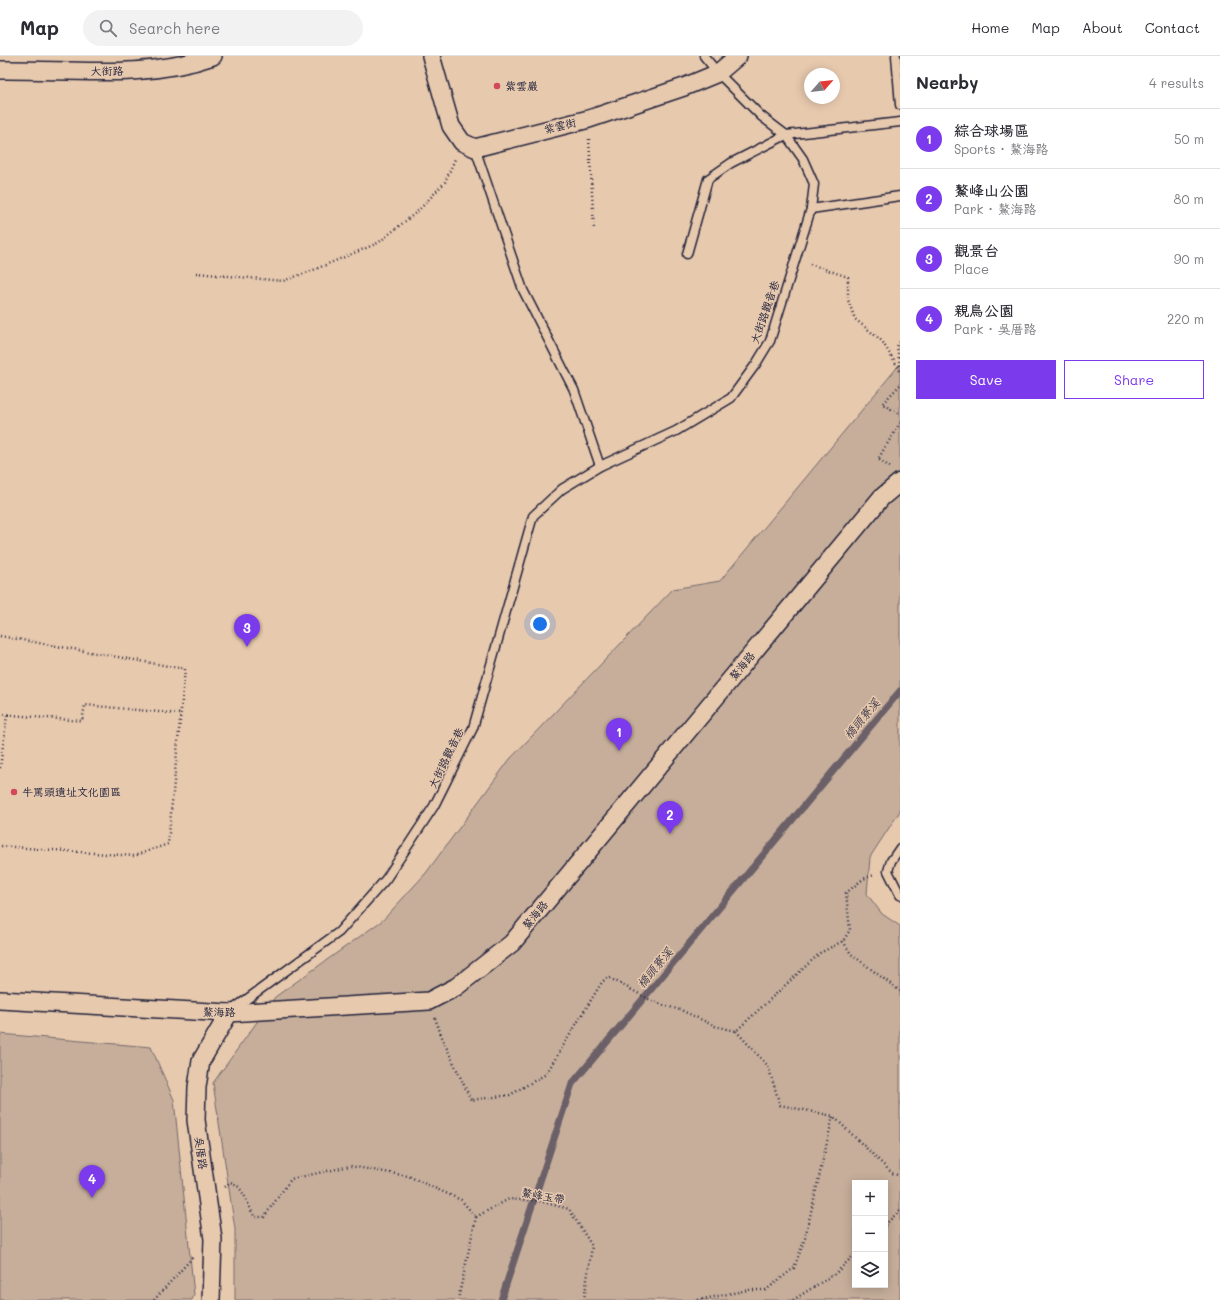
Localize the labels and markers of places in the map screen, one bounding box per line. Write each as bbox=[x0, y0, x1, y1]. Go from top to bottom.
place label: 紫雲巖 bbox=[505, 78, 538, 93]
marker: 紫雲巖 bbox=[492, 81, 502, 91]
pin: 3 bbox=[234, 614, 260, 647]
pin: 1 bbox=[606, 718, 632, 751]
place label: 牛罵頭遺址文化園區 bbox=[22, 784, 121, 799]
marker: 牛罵頭遺址文化園區 bbox=[9, 787, 19, 797]
pin: 2 bbox=[657, 801, 683, 834]
pin: 4 bbox=[79, 1165, 105, 1198]

